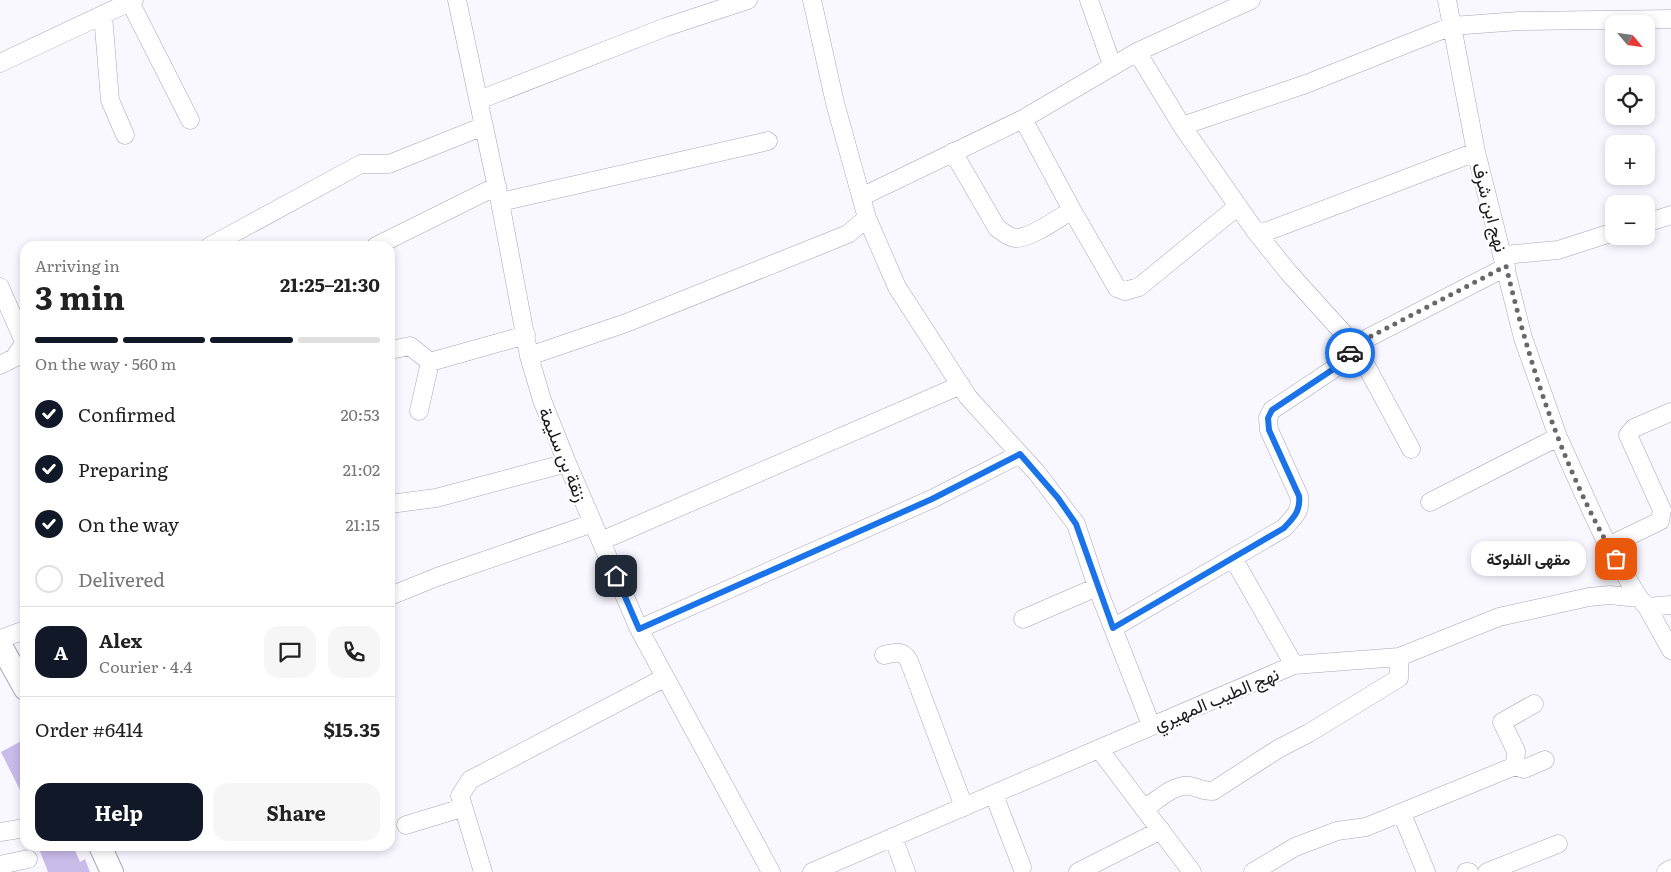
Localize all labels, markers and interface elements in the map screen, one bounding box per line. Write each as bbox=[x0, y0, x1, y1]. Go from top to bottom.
north arrow bbox=[1605, 15, 1655, 65]
map controls bbox=[1605, 15, 1655, 245]
button: locate bbox=[1605, 75, 1655, 125]
button: + bbox=[1605, 135, 1655, 185]
street label: نهج ابن شرف bbox=[1466, 159, 1516, 255]
button: − bbox=[1605, 195, 1655, 245]
text: Arriving in bbox=[35, 253, 120, 277]
text: 21:25–21:30 bbox=[280, 270, 380, 298]
text: 3 min bbox=[35, 272, 125, 320]
courier bbox=[1325, 328, 1375, 378]
icon: car bbox=[1336, 339, 1364, 367]
text: On the way · 560 m bbox=[35, 351, 176, 375]
icon: check bbox=[35, 400, 63, 428]
text: Confirmed bbox=[78, 400, 176, 428]
text: 20:53 bbox=[341, 402, 380, 426]
street label: زنقة بن سليمة bbox=[533, 403, 595, 505]
icon: check bbox=[35, 455, 63, 483]
text: Preparing bbox=[78, 455, 168, 483]
text: 21:02 bbox=[343, 457, 380, 481]
icon: check bbox=[35, 510, 63, 538]
text: On the way bbox=[78, 510, 179, 538]
text: 21:15 bbox=[345, 512, 380, 536]
pin bbox=[1595, 538, 1637, 580]
callout: مقهى الفلوكة bbox=[1471, 542, 1586, 576]
icon: bag bbox=[1602, 545, 1630, 573]
text: مقهى الفلوكة bbox=[1487, 546, 1570, 570]
pin bbox=[595, 555, 637, 597]
icon: home bbox=[602, 562, 630, 590]
text: Delivered bbox=[78, 565, 165, 593]
text: Alex bbox=[99, 626, 142, 654]
button: chat bbox=[264, 626, 316, 678]
button: phone bbox=[328, 626, 380, 678]
text: A bbox=[54, 638, 68, 666]
text: Courier · 4.4 bbox=[99, 654, 192, 678]
street label: نهج الطيب المهيري bbox=[1149, 659, 1284, 739]
text: Order #6414 bbox=[35, 715, 143, 743]
text: $15.35 bbox=[323, 715, 380, 743]
button: Help bbox=[35, 783, 203, 841]
button: Share bbox=[213, 783, 380, 841]

